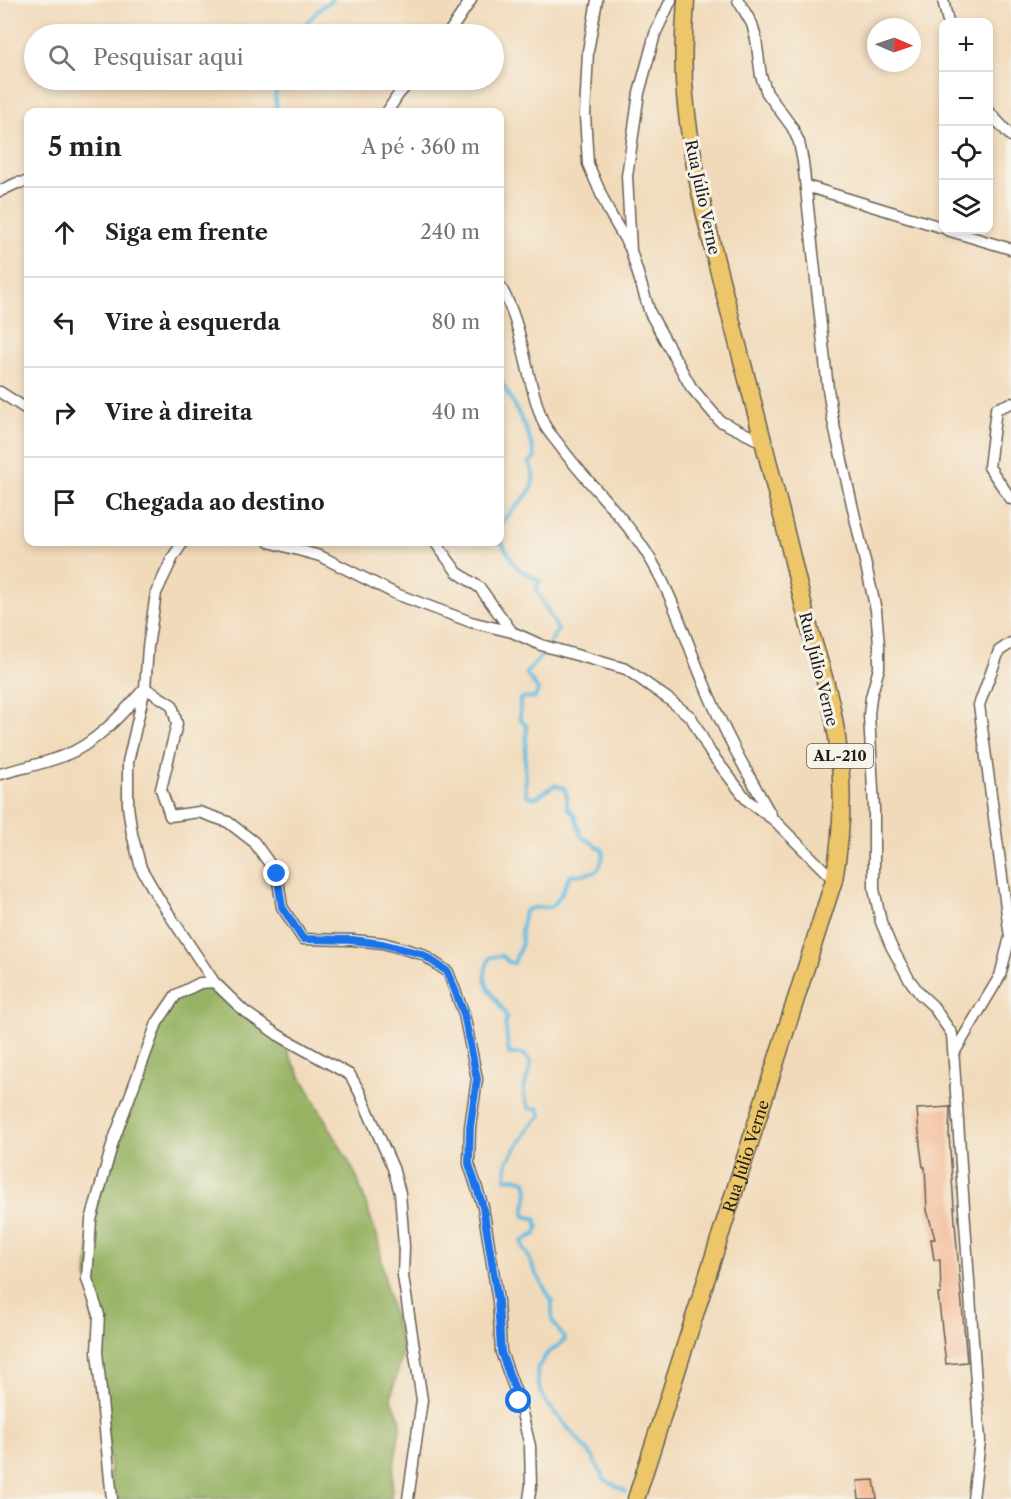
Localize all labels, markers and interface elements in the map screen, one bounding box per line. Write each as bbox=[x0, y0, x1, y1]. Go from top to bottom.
north arrow bbox=[867, 18, 921, 72]
map controls bbox=[939, 18, 993, 234]
button: + bbox=[939, 18, 993, 72]
search box bbox=[24, 24, 504, 90]
icon: search bbox=[45, 41, 78, 74]
text: Pesquisar aqui bbox=[93, 44, 243, 71]
button: − bbox=[939, 72, 993, 126]
button: locate bbox=[939, 126, 993, 180]
text: 5 min bbox=[48, 131, 122, 163]
text: A pé · 360 m bbox=[361, 135, 480, 159]
street label: Rua Júlio Verne bbox=[681, 138, 725, 256]
button: layers bbox=[939, 180, 993, 234]
icon: ahead bbox=[48, 216, 81, 249]
text: Siga em frente bbox=[105, 219, 268, 246]
text: 240 m bbox=[420, 220, 480, 244]
icon: left bbox=[48, 306, 81, 339]
text: Vire à esquerda bbox=[105, 309, 280, 336]
text: 80 m bbox=[432, 310, 480, 334]
icon: right bbox=[48, 396, 81, 429]
text: Vire à direita bbox=[105, 399, 252, 426]
text: 40 m bbox=[432, 400, 480, 424]
icon: arrive bbox=[48, 486, 81, 519]
text: Chegada ao destino bbox=[105, 489, 325, 516]
street label: Rua Júlio Verne bbox=[795, 610, 843, 728]
road number: AL-210 bbox=[807, 744, 873, 768]
route end bbox=[263, 860, 289, 886]
street label: Rua Júlio Verne bbox=[718, 1097, 773, 1215]
route start bbox=[505, 1387, 531, 1413]

